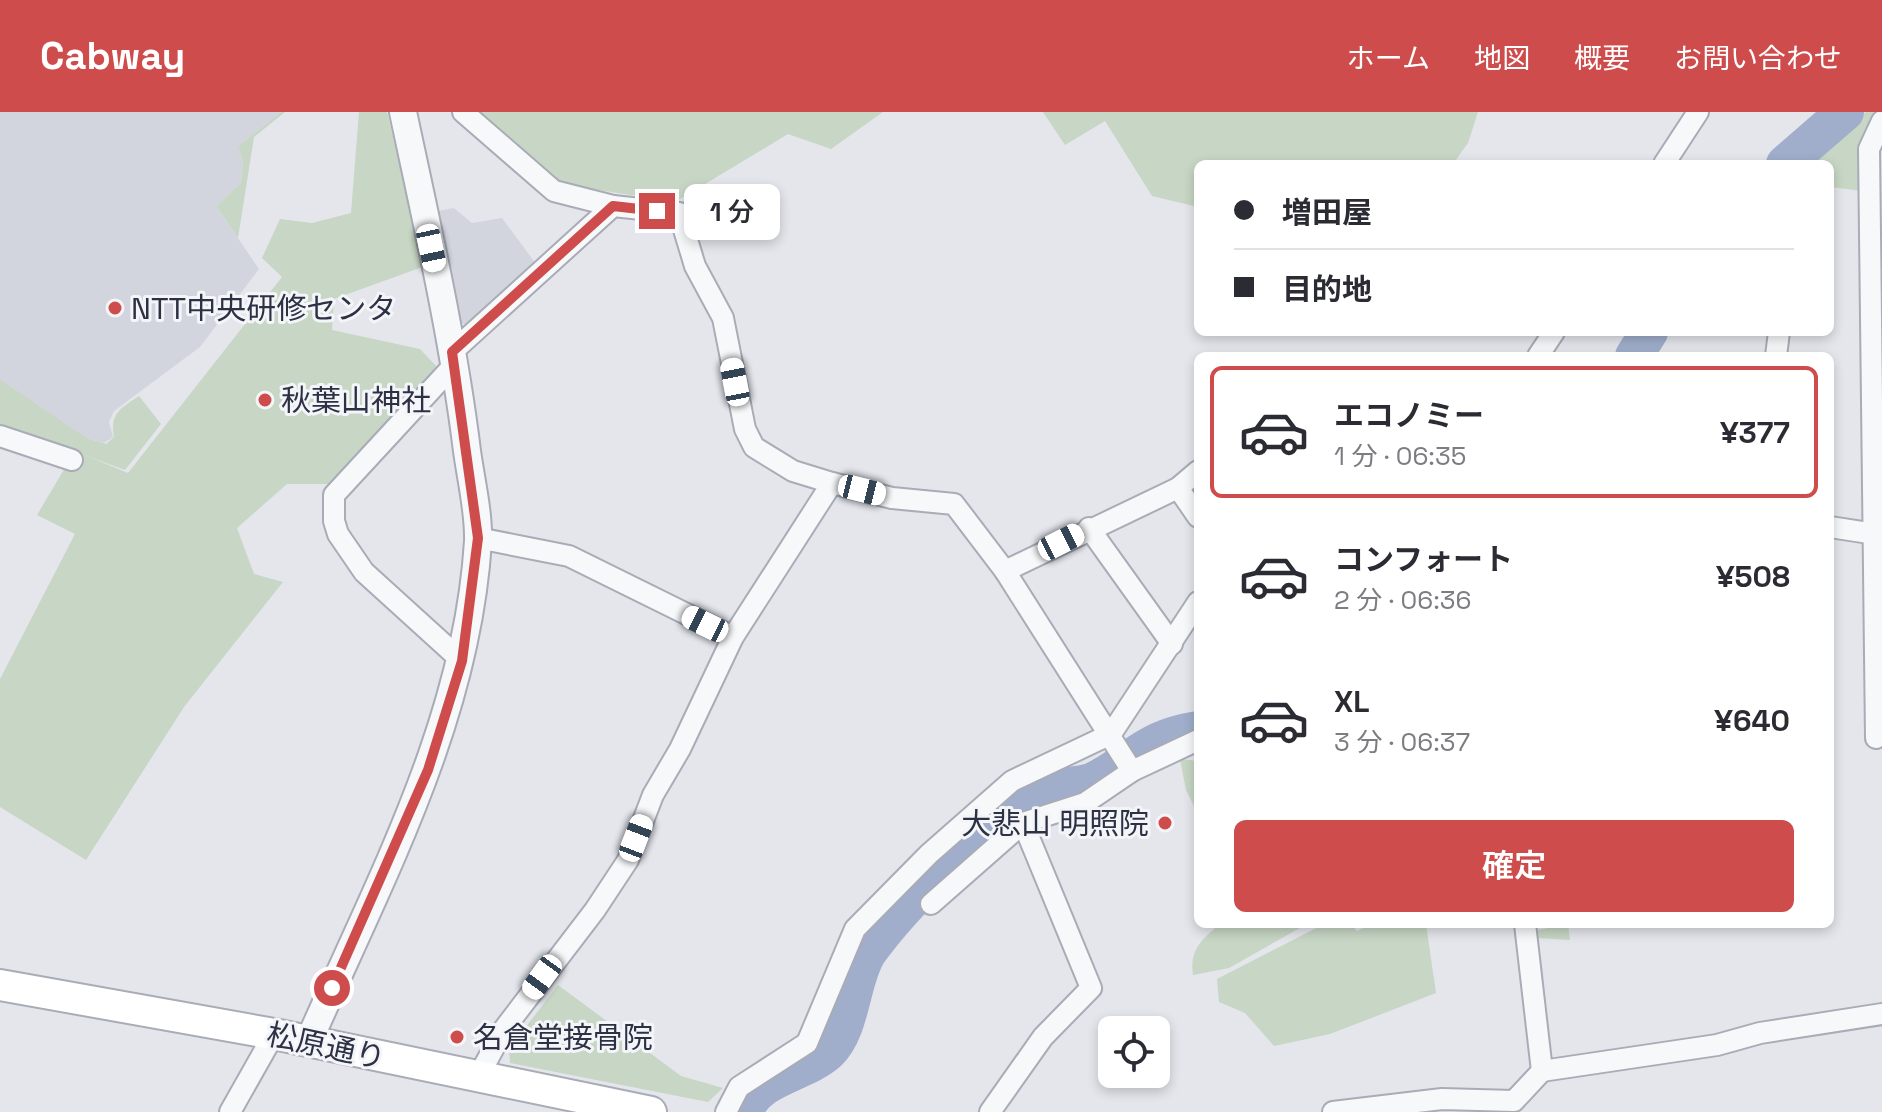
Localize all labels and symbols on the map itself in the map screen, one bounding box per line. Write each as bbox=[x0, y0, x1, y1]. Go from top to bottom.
callout: 1 分 bbox=[685, 183, 781, 239]
route end bbox=[639, 193, 675, 229]
car bbox=[414, 222, 448, 274]
place label: NTT中央研修センタ bbox=[131, 289, 396, 328]
marker: NTT中央研修センタ bbox=[106, 299, 124, 317]
car bbox=[719, 356, 751, 408]
place label: 秋葉山神社 bbox=[281, 381, 431, 420]
marker: 秋葉山神社 bbox=[256, 391, 274, 409]
car bbox=[836, 473, 888, 507]
car bbox=[1034, 520, 1088, 564]
car bbox=[678, 603, 732, 645]
place label: 大悲山 明照院 bbox=[961, 804, 1149, 843]
car bbox=[616, 811, 656, 865]
marker: 大悲山 明照院 bbox=[1156, 814, 1174, 832]
car bbox=[518, 951, 566, 1003]
route start bbox=[314, 970, 350, 1006]
street label: 松原通り bbox=[263, 1014, 389, 1078]
place label: 名倉堂接骨院 bbox=[473, 1018, 653, 1057]
marker: 名倉堂接骨院 bbox=[448, 1028, 466, 1046]

